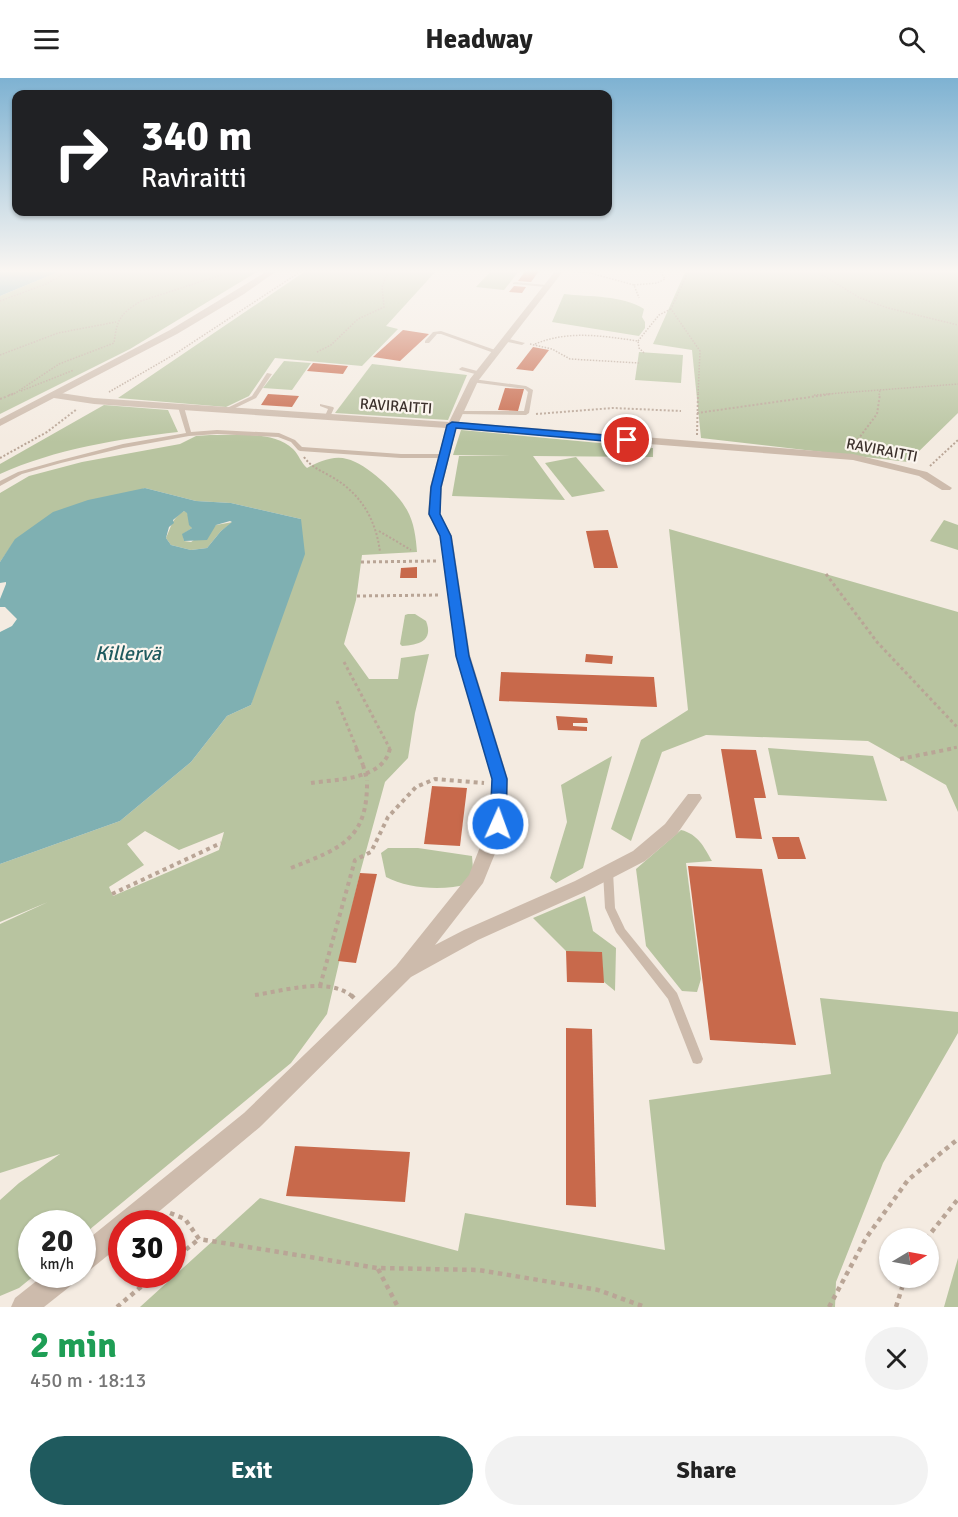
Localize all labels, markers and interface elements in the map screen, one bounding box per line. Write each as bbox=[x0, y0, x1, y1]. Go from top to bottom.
icon: menu bbox=[30, 23, 63, 56]
text: Headway bbox=[425, 23, 533, 56]
icon: search bbox=[895, 23, 928, 56]
text: 340 m bbox=[141, 111, 252, 162]
icon: right bbox=[42, 114, 120, 192]
text: Raviraitti bbox=[141, 162, 247, 195]
street label: RAVIRAITTI bbox=[359, 394, 433, 418]
pin bbox=[601, 414, 652, 465]
icon: arrive bbox=[610, 423, 643, 456]
street label: RAVIRAITTI bbox=[845, 434, 919, 466]
water label: Killervä bbox=[95, 641, 163, 666]
position arrow bbox=[466, 792, 530, 856]
speed limit sign: 30 bbox=[108, 1210, 186, 1288]
text: 20 bbox=[41, 1223, 73, 1260]
north arrow bbox=[879, 1228, 939, 1288]
map controls bbox=[879, 1228, 939, 1288]
text: km/h bbox=[40, 1255, 74, 1273]
text: 2 min bbox=[30, 1323, 117, 1368]
button: close bbox=[865, 1327, 928, 1390]
text: 450 m · 18:13 bbox=[30, 1368, 146, 1393]
button: Exit bbox=[30, 1436, 473, 1505]
button: Share bbox=[485, 1436, 928, 1505]

